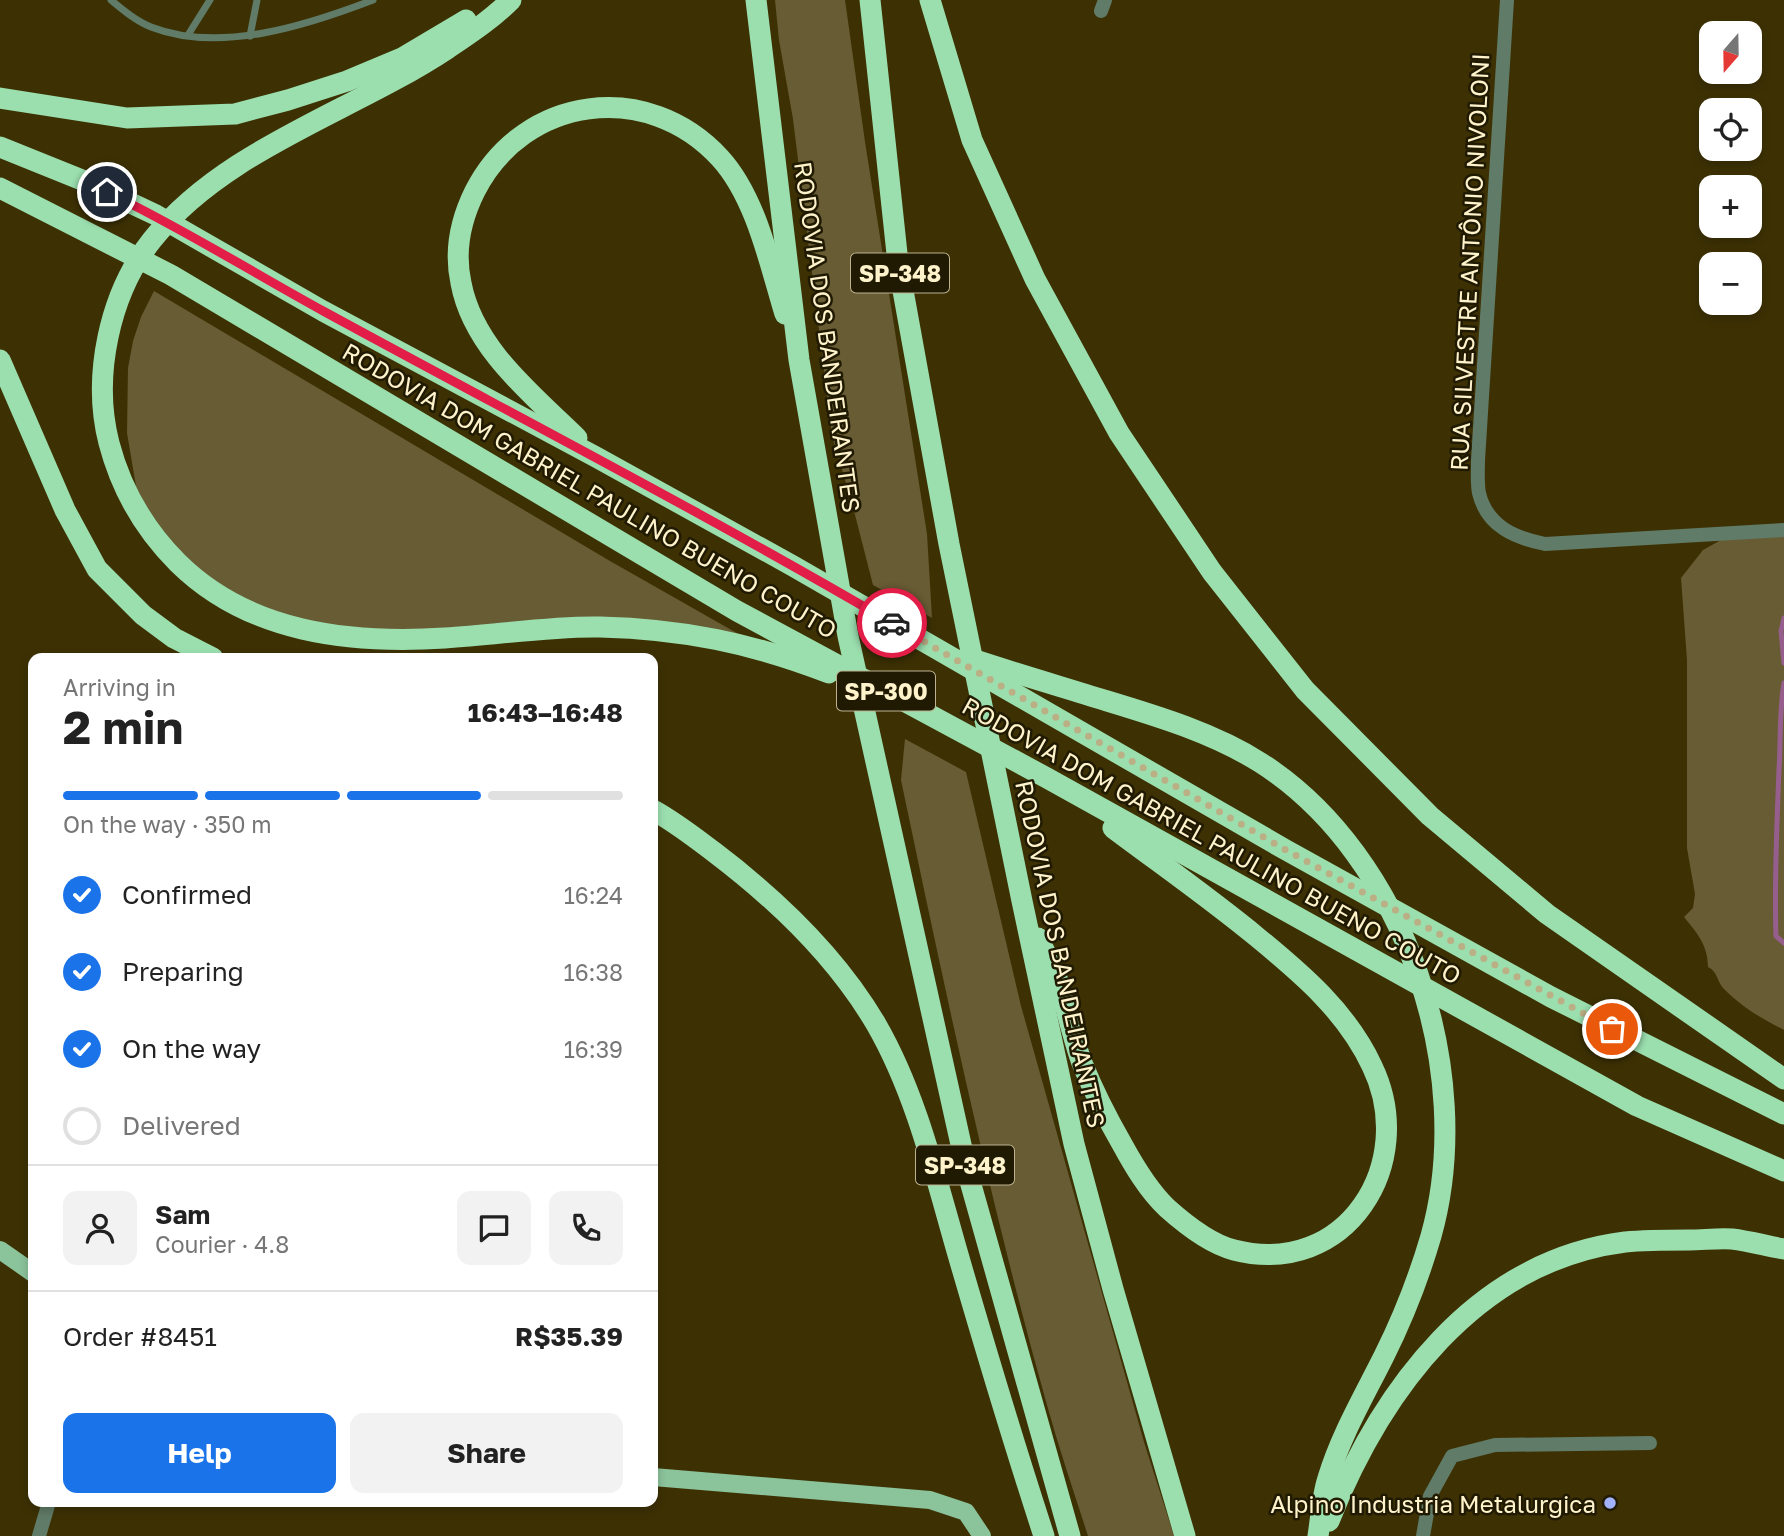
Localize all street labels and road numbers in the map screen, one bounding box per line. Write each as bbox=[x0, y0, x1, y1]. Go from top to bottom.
street label: RUA SILVESTRE ANTÔNIO NIVOLONI bbox=[1444, 52, 1494, 472]
street label: RODOVIA DOS BANDEIRANTES bbox=[789, 160, 867, 514]
road number: SP-348 bbox=[851, 254, 949, 292]
street label: RODOVIA DOM GABRIEL PAULINO BUENO COUTO bbox=[338, 336, 842, 644]
road number: SP-300 bbox=[837, 671, 935, 710]
street label: RODOVIA DOM GABRIEL PAULINO BUENO COUTO bbox=[958, 690, 1466, 990]
street label: RODOVIA DOS BANDEIRANTES bbox=[1010, 778, 1112, 1130]
road number: SP-348 bbox=[916, 1146, 1014, 1184]

